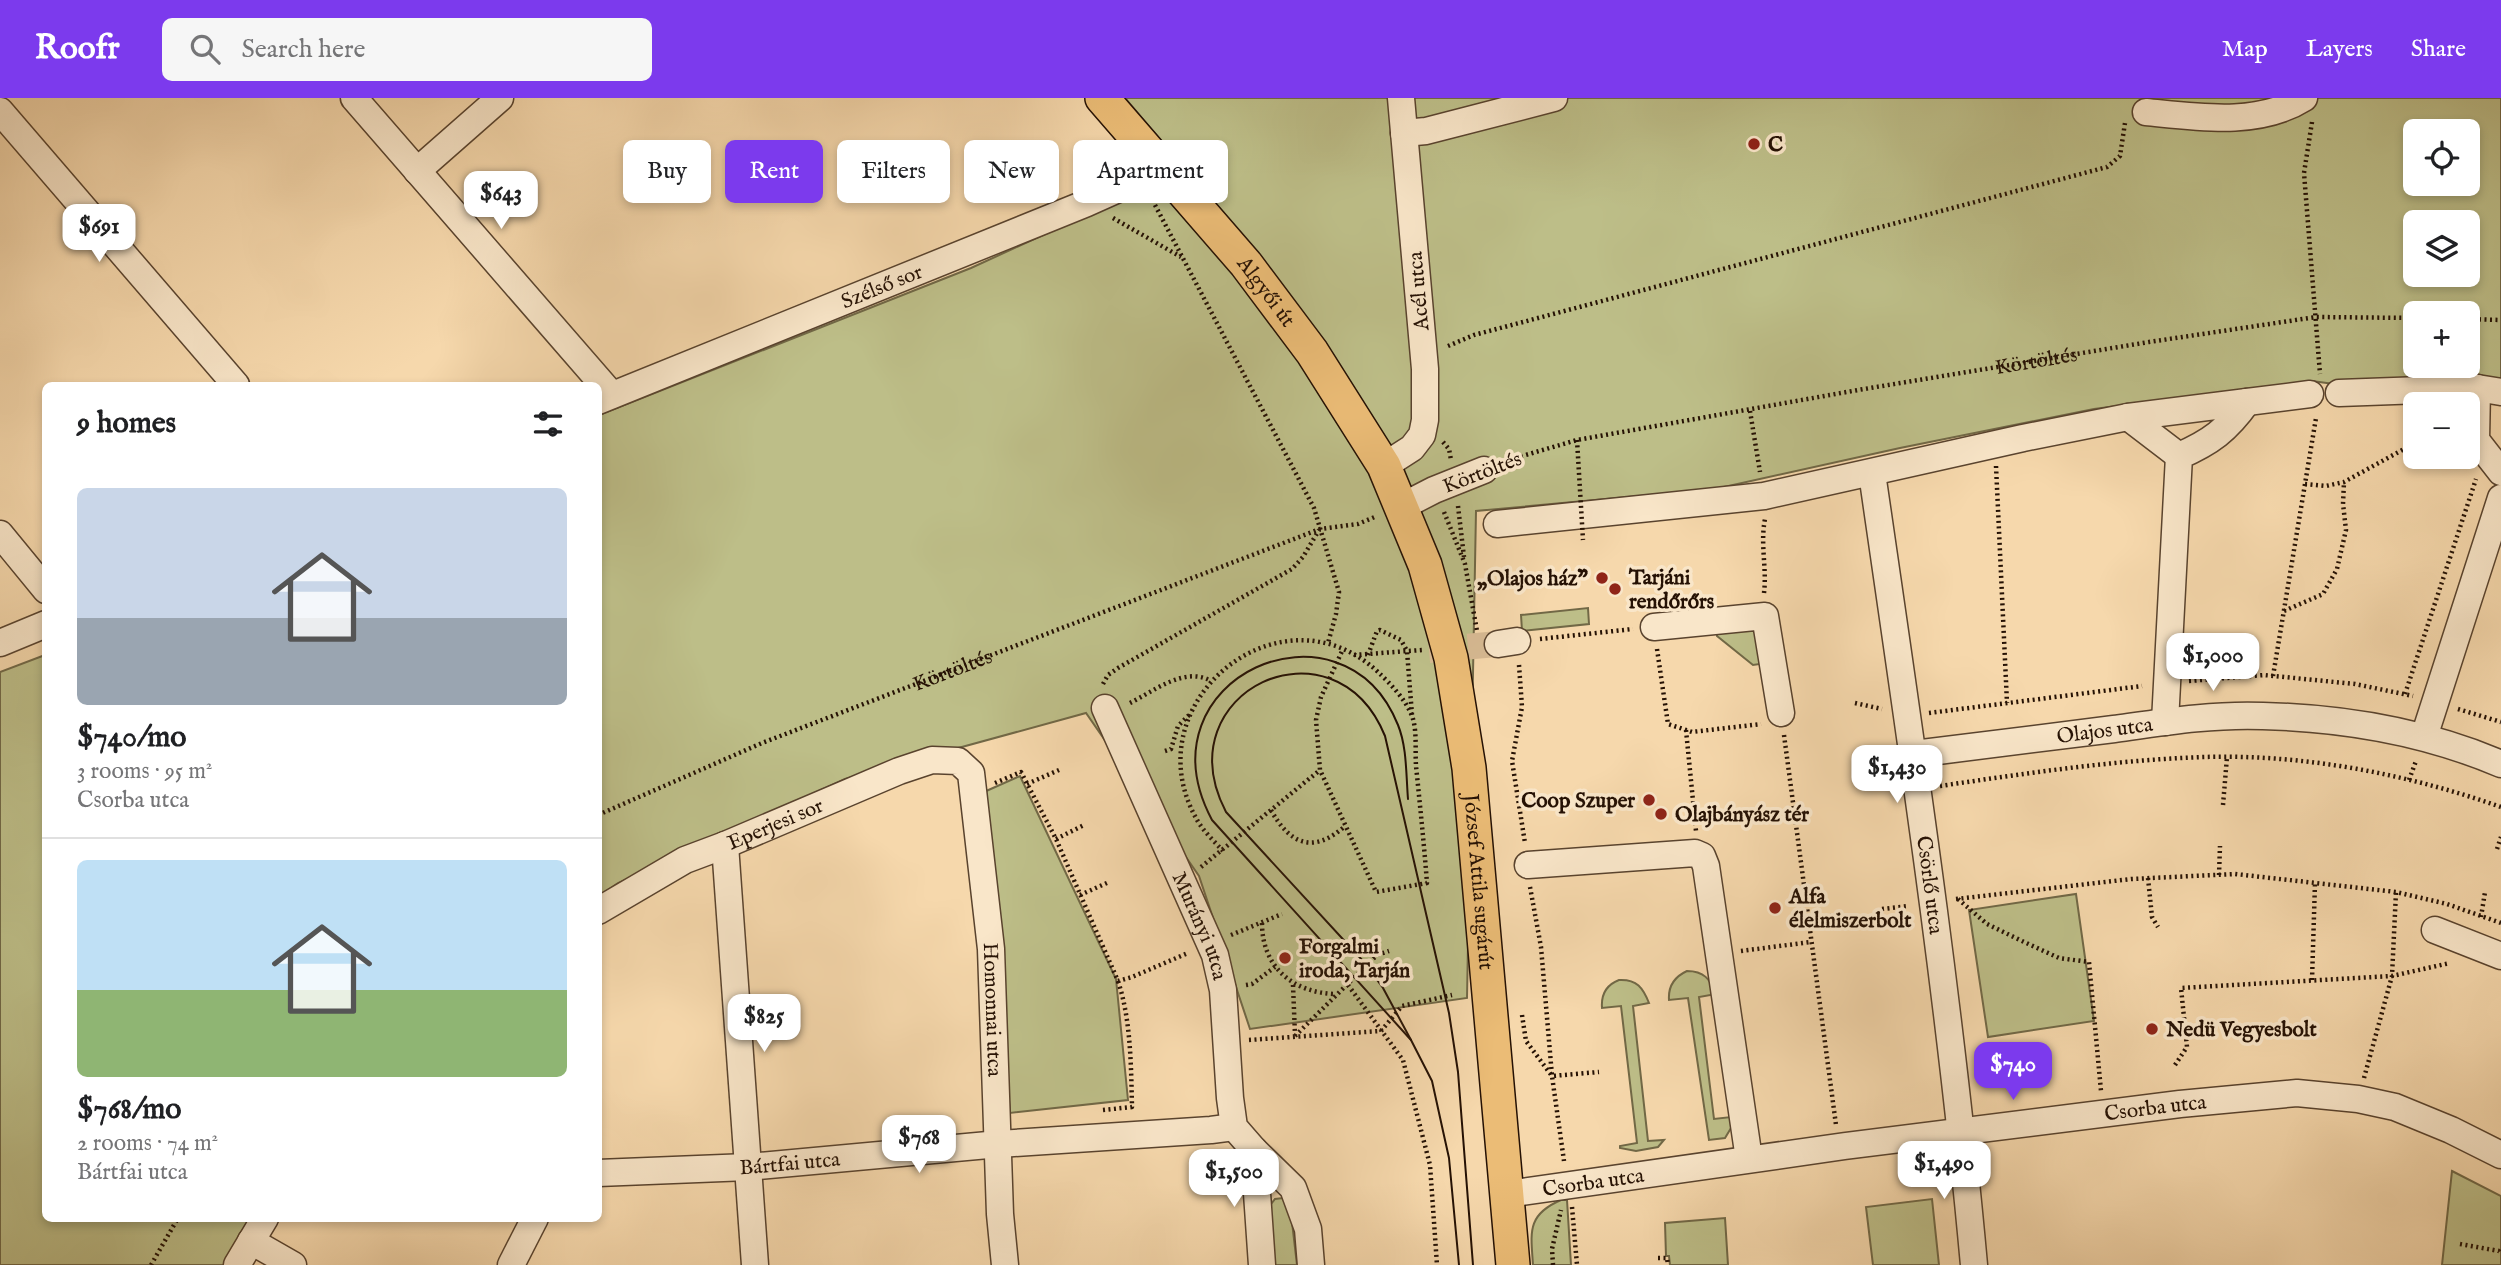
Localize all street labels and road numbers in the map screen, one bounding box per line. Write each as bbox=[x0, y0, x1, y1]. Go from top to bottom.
street label: Acél utca bbox=[1403, 249, 1436, 333]
street label: Algyői út bbox=[1229, 251, 1301, 333]
street label: Szélső sor bbox=[837, 259, 927, 316]
street label: Körtöltés bbox=[1994, 342, 2079, 382]
street label: Körtöltés bbox=[1439, 446, 1526, 501]
street label: Körtöltés bbox=[910, 644, 996, 699]
street label: Olajos utca bbox=[2055, 712, 2155, 751]
street label: József Attila sugárút bbox=[1456, 791, 1499, 971]
street label: Eperjesi sor bbox=[723, 793, 828, 857]
street label: Csörlő utca bbox=[1909, 834, 1949, 937]
street label: Murányi utca bbox=[1165, 868, 1233, 984]
street label: Homonnai utca bbox=[976, 942, 1007, 1078]
street label: Csorba utca bbox=[2103, 1090, 2208, 1128]
street label: Bártfai utca bbox=[739, 1147, 842, 1182]
street label: Csorba utca bbox=[1541, 1163, 1647, 1204]

